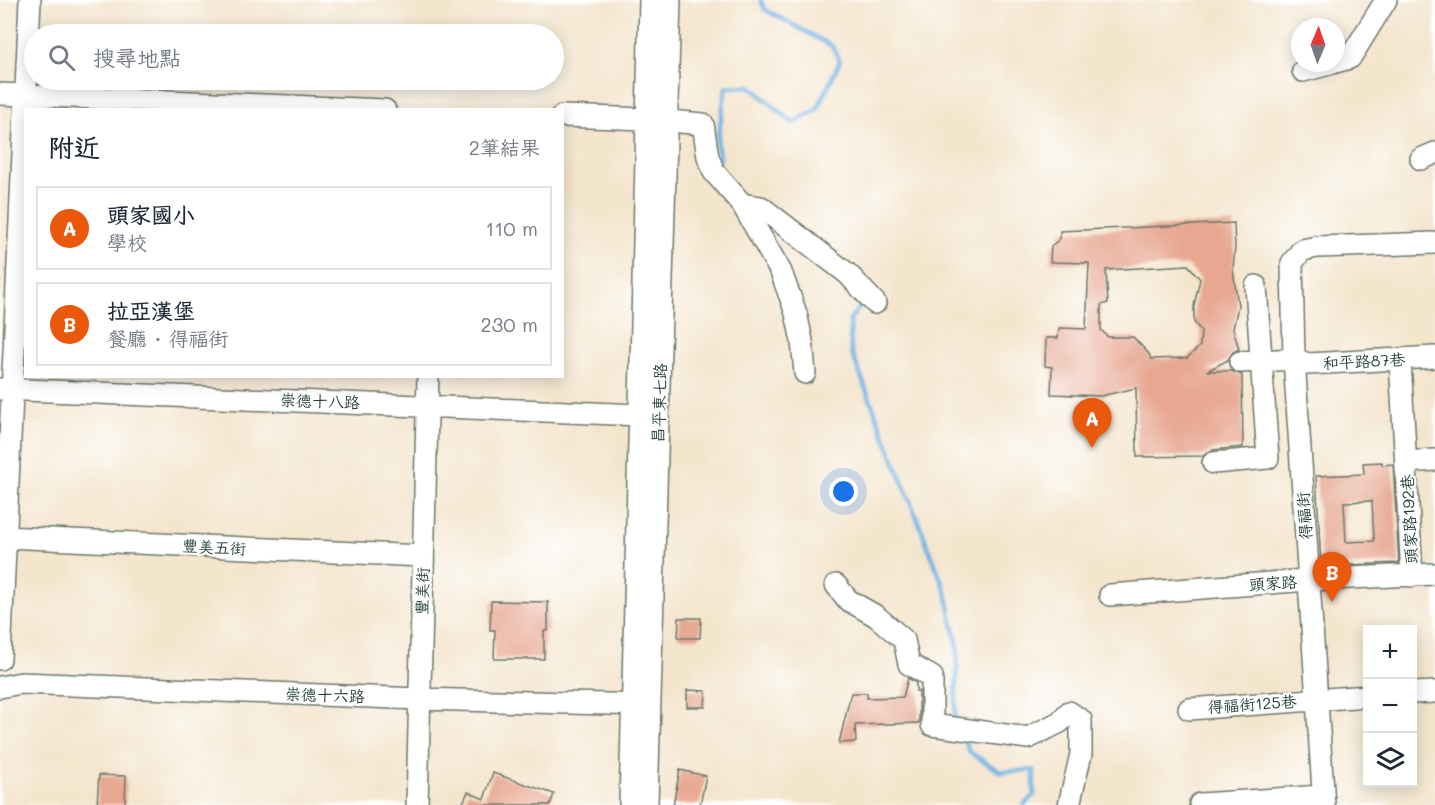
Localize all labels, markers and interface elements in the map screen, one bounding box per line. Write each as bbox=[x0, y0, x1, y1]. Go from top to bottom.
north arrow bbox=[1291, 18, 1345, 72]
search box bbox=[24, 24, 564, 90]
icon: search bbox=[45, 41, 78, 74]
text: 搜尋地點 bbox=[93, 43, 181, 72]
text: 附近 bbox=[48, 130, 100, 164]
text: 2筆結果 bbox=[469, 134, 540, 160]
text: 頭家國小 bbox=[107, 200, 195, 229]
text: A bbox=[63, 215, 76, 241]
text: 110 m bbox=[485, 215, 538, 241]
text: 學校 bbox=[107, 229, 147, 255]
text: 拉亞漢堡 bbox=[107, 296, 195, 325]
text: B bbox=[63, 311, 76, 337]
text: 230 m bbox=[480, 311, 538, 337]
text: 餐廳 · 得福街 bbox=[107, 325, 229, 351]
street label: 和平路87巷 bbox=[1322, 348, 1406, 373]
street label: 昌平東七路 bbox=[647, 363, 670, 443]
street label: 崇德十八路 bbox=[280, 389, 360, 412]
pin: A bbox=[1072, 398, 1112, 448]
street label: 頭家路192巷 bbox=[1396, 474, 1421, 564]
your location bbox=[829, 477, 858, 506]
street label: 得福街 bbox=[1291, 491, 1316, 541]
street label: 豐美五街 bbox=[182, 534, 247, 559]
pin: B bbox=[1312, 552, 1352, 602]
street label: 豐美街 bbox=[410, 567, 433, 615]
street label: 頭家路 bbox=[1248, 570, 1298, 595]
map controls bbox=[1363, 625, 1417, 787]
button: + bbox=[1363, 625, 1417, 679]
button: − bbox=[1363, 679, 1417, 733]
street label: 崇德十六路 bbox=[285, 683, 365, 706]
street label: 得福街125巷 bbox=[1207, 690, 1297, 717]
button: layers bbox=[1363, 733, 1417, 787]

